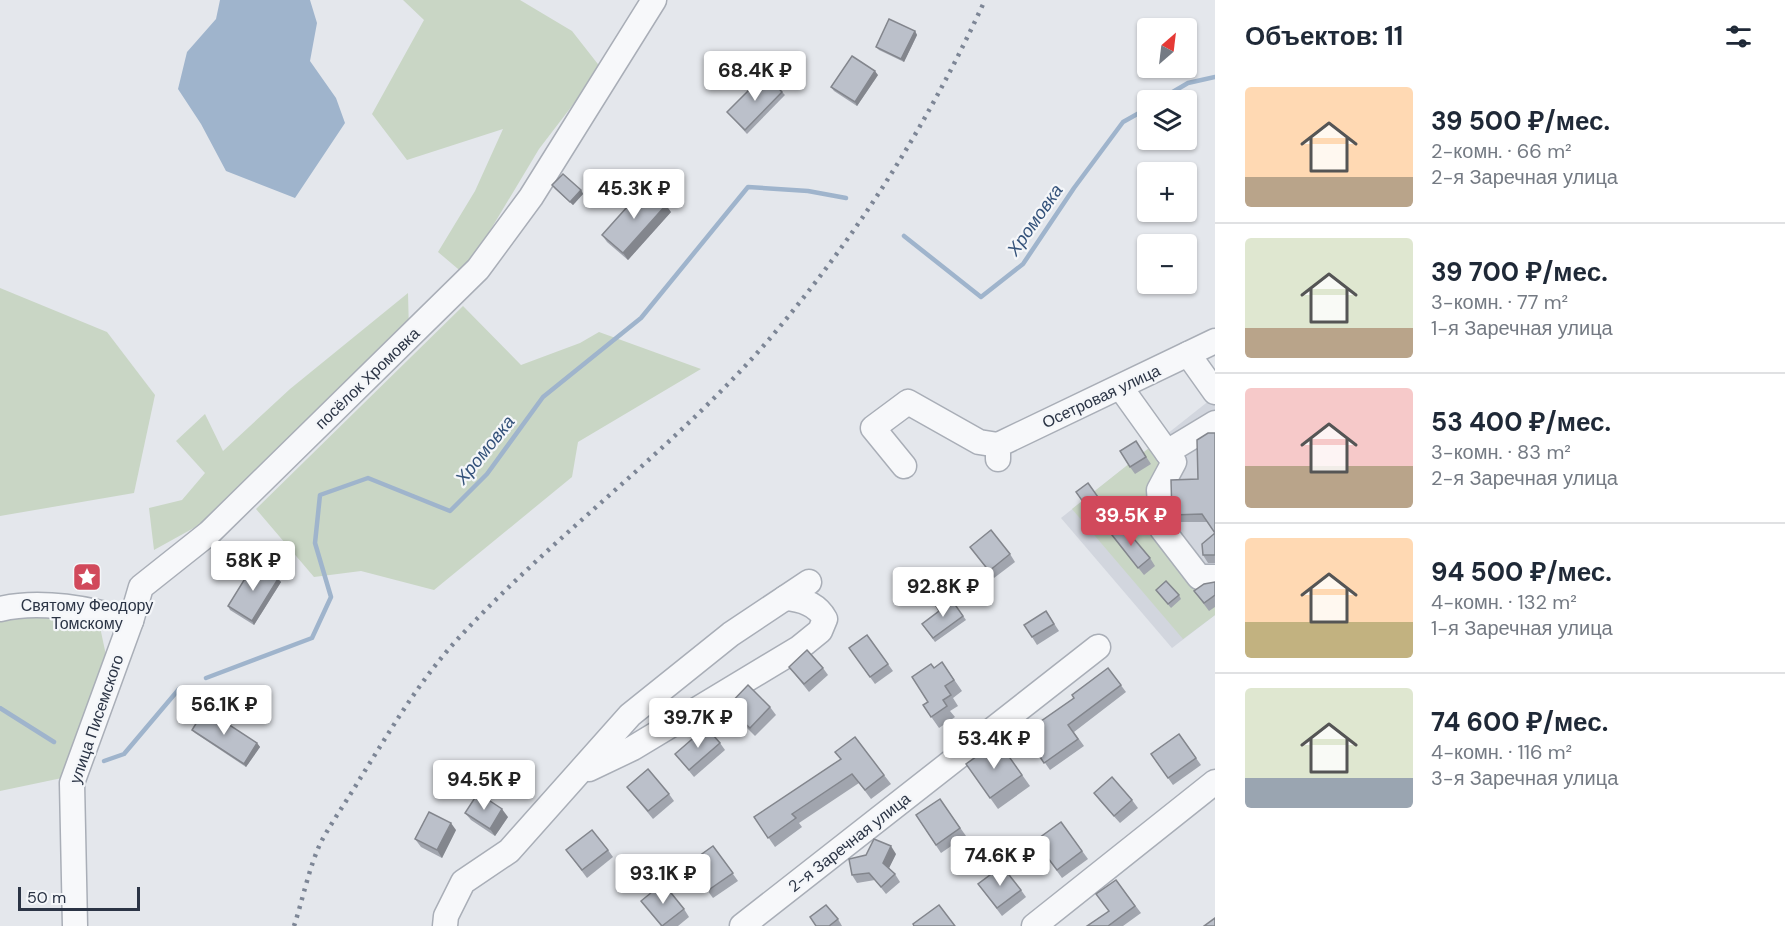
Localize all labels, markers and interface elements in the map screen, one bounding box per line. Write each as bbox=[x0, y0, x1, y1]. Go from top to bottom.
north arrow bbox=[1137, 18, 1197, 78]
map controls bbox=[1137, 18, 1197, 294]
text: Объектов: 11 bbox=[1245, 19, 1403, 53]
icon: filters bbox=[1722, 20, 1755, 53]
pin: 68.4K ₽ bbox=[700, 51, 810, 102]
text: 68.4K ₽ bbox=[718, 57, 792, 83]
button: layers bbox=[1137, 90, 1197, 150]
text: 39 500 ₽/мес. bbox=[1431, 104, 1610, 138]
icon: home bbox=[1293, 111, 1365, 183]
text: 2-комн. · 66 m² bbox=[1431, 138, 1572, 164]
button: + bbox=[1137, 162, 1197, 222]
text: 2-я Заречная улица bbox=[1431, 164, 1618, 190]
pin: 45.3K ₽ bbox=[579, 169, 689, 220]
text: 45.3K ₽ bbox=[597, 175, 671, 201]
water label: Хромовка bbox=[1001, 179, 1068, 261]
button: − bbox=[1137, 234, 1197, 294]
text: 39 700 ₽/мес. bbox=[1431, 255, 1608, 289]
icon: home bbox=[1293, 262, 1365, 334]
text: 3-комн. · 77 m² bbox=[1431, 289, 1568, 315]
text: 1-я Заречная улица bbox=[1431, 315, 1613, 341]
street label: посёлок Хромовка bbox=[311, 323, 424, 434]
street label: Осетровая улица bbox=[1039, 360, 1164, 433]
text: 53 400 ₽/мес. bbox=[1431, 405, 1611, 439]
water label: Хромовка bbox=[449, 410, 520, 490]
icon: home bbox=[1293, 412, 1365, 484]
text: 3-комн. · 83 m² bbox=[1431, 439, 1571, 465]
text: 2-я Заречная улица bbox=[1431, 465, 1618, 491]
pin: 39.5K ₽ bbox=[1076, 496, 1186, 547]
text: 39.5K ₽ bbox=[1095, 502, 1167, 528]
pin: 58K ₽ bbox=[211, 541, 295, 592]
text: 58K ₽ bbox=[225, 547, 281, 573]
text: 94 500 ₽/мес. bbox=[1431, 555, 1612, 589]
place icon: Святому Феодору Томскому bbox=[71, 561, 103, 593]
icon: home bbox=[1293, 562, 1365, 634]
pin: 92.8K ₽ bbox=[888, 567, 998, 618]
text: 92.8K ₽ bbox=[907, 573, 979, 599]
text: 4-комн. · 132 m² bbox=[1431, 589, 1577, 615]
place label: Святому Феодору Томскому bbox=[21, 595, 153, 634]
text: 1-я Заречная улица bbox=[1431, 615, 1613, 641]
street label: улица Писемского bbox=[65, 652, 128, 786]
pin: 56.1K ₽ bbox=[169, 685, 279, 736]
text: 56.1K ₽ bbox=[191, 691, 257, 717]
pin: 39.7K ₽ bbox=[643, 698, 753, 749]
text: 39.7K ₽ bbox=[663, 704, 733, 730]
text: 74 600 ₽/мес. bbox=[1431, 705, 1608, 739]
icon: home bbox=[1293, 712, 1365, 784]
pin: 53.4K ₽ bbox=[939, 719, 1049, 770]
text: 53.4K ₽ bbox=[957, 725, 1031, 751]
text: 4-комн. · 116 m² bbox=[1431, 739, 1572, 765]
pin: 94.5K ₽ bbox=[429, 760, 539, 811]
text: 3-я Заречная улица bbox=[1431, 765, 1618, 791]
text: 94.5K ₽ bbox=[447, 766, 521, 792]
street label: 2-я Заречная улица bbox=[784, 788, 915, 897]
pin: 74.6K ₽ bbox=[945, 836, 1055, 887]
text: 74.6K ₽ bbox=[965, 842, 1035, 868]
pin: 93.1K ₽ bbox=[608, 854, 718, 905]
text: 93.1K ₽ bbox=[629, 860, 697, 886]
scale bar bbox=[18, 884, 140, 912]
text: 50 m bbox=[27, 887, 66, 908]

